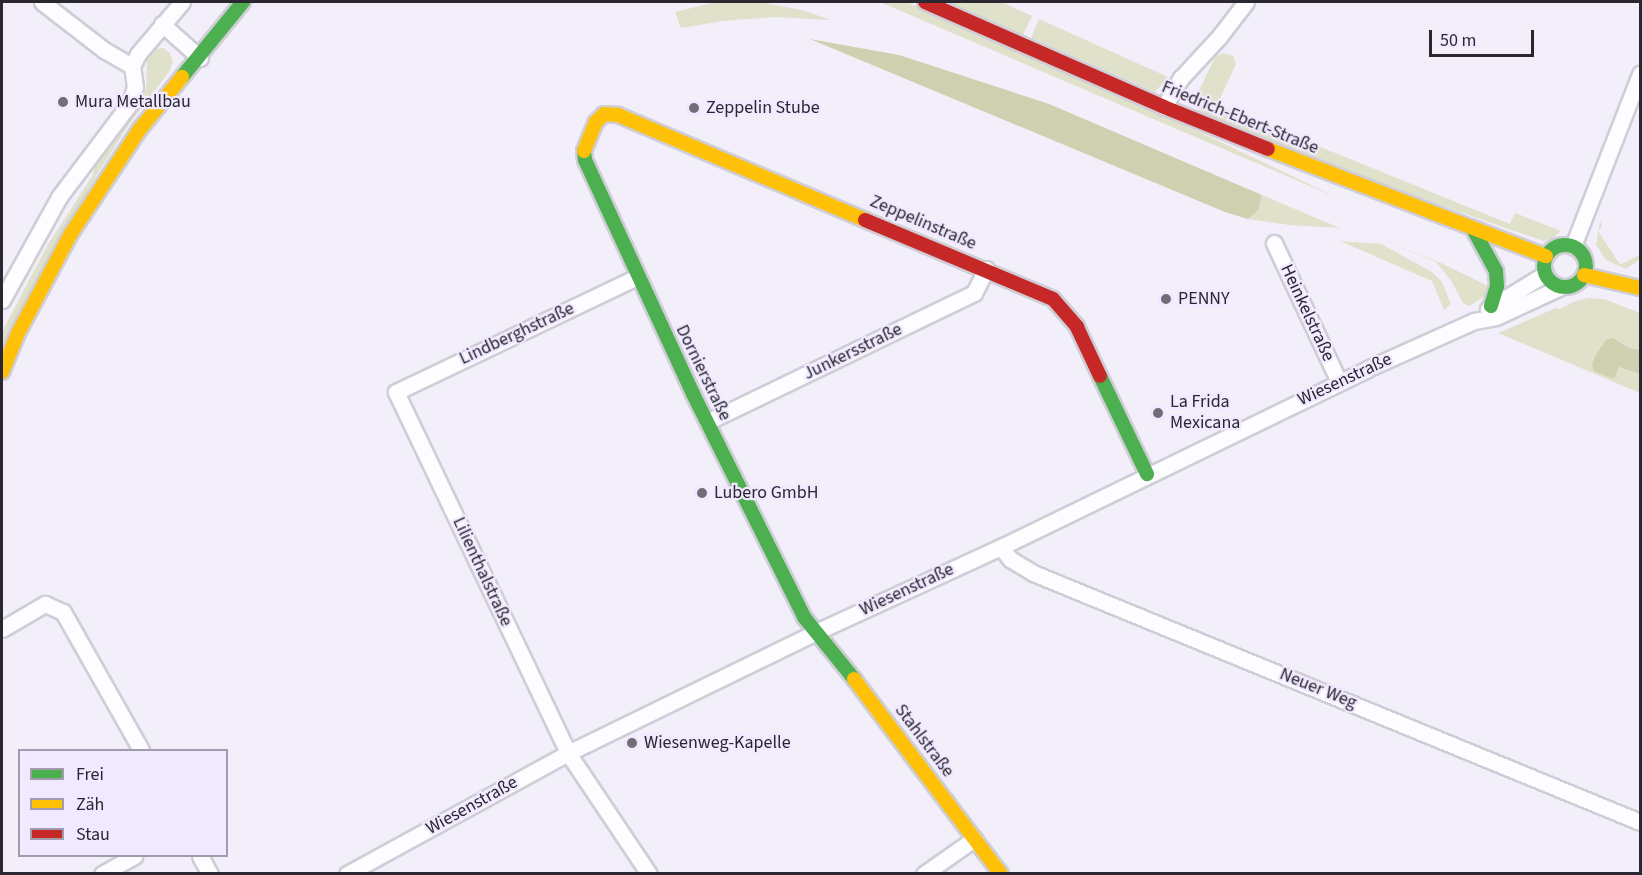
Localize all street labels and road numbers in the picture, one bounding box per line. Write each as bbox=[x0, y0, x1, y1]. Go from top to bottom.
street label: Friedrich-Ebert-Straße bbox=[1158, 77, 1322, 159]
street label: Zeppelinstraße bbox=[867, 191, 979, 255]
street label: Heinkelstraße bbox=[1275, 261, 1339, 365]
street label: Lindberghstraße bbox=[456, 298, 578, 370]
street label: Junkersstraße bbox=[800, 319, 906, 385]
street label: Dornierstraße bbox=[671, 322, 735, 424]
street label: Wiesenstraße bbox=[1295, 349, 1395, 411]
street label: Lilienthalstraße bbox=[447, 514, 517, 630]
street label: Wiesenstraße bbox=[857, 559, 957, 621]
street label: Neuer Weg bbox=[1276, 664, 1360, 714]
street label: Stahlstraße bbox=[890, 700, 958, 782]
street label: Wiesenstraße bbox=[422, 772, 522, 840]

